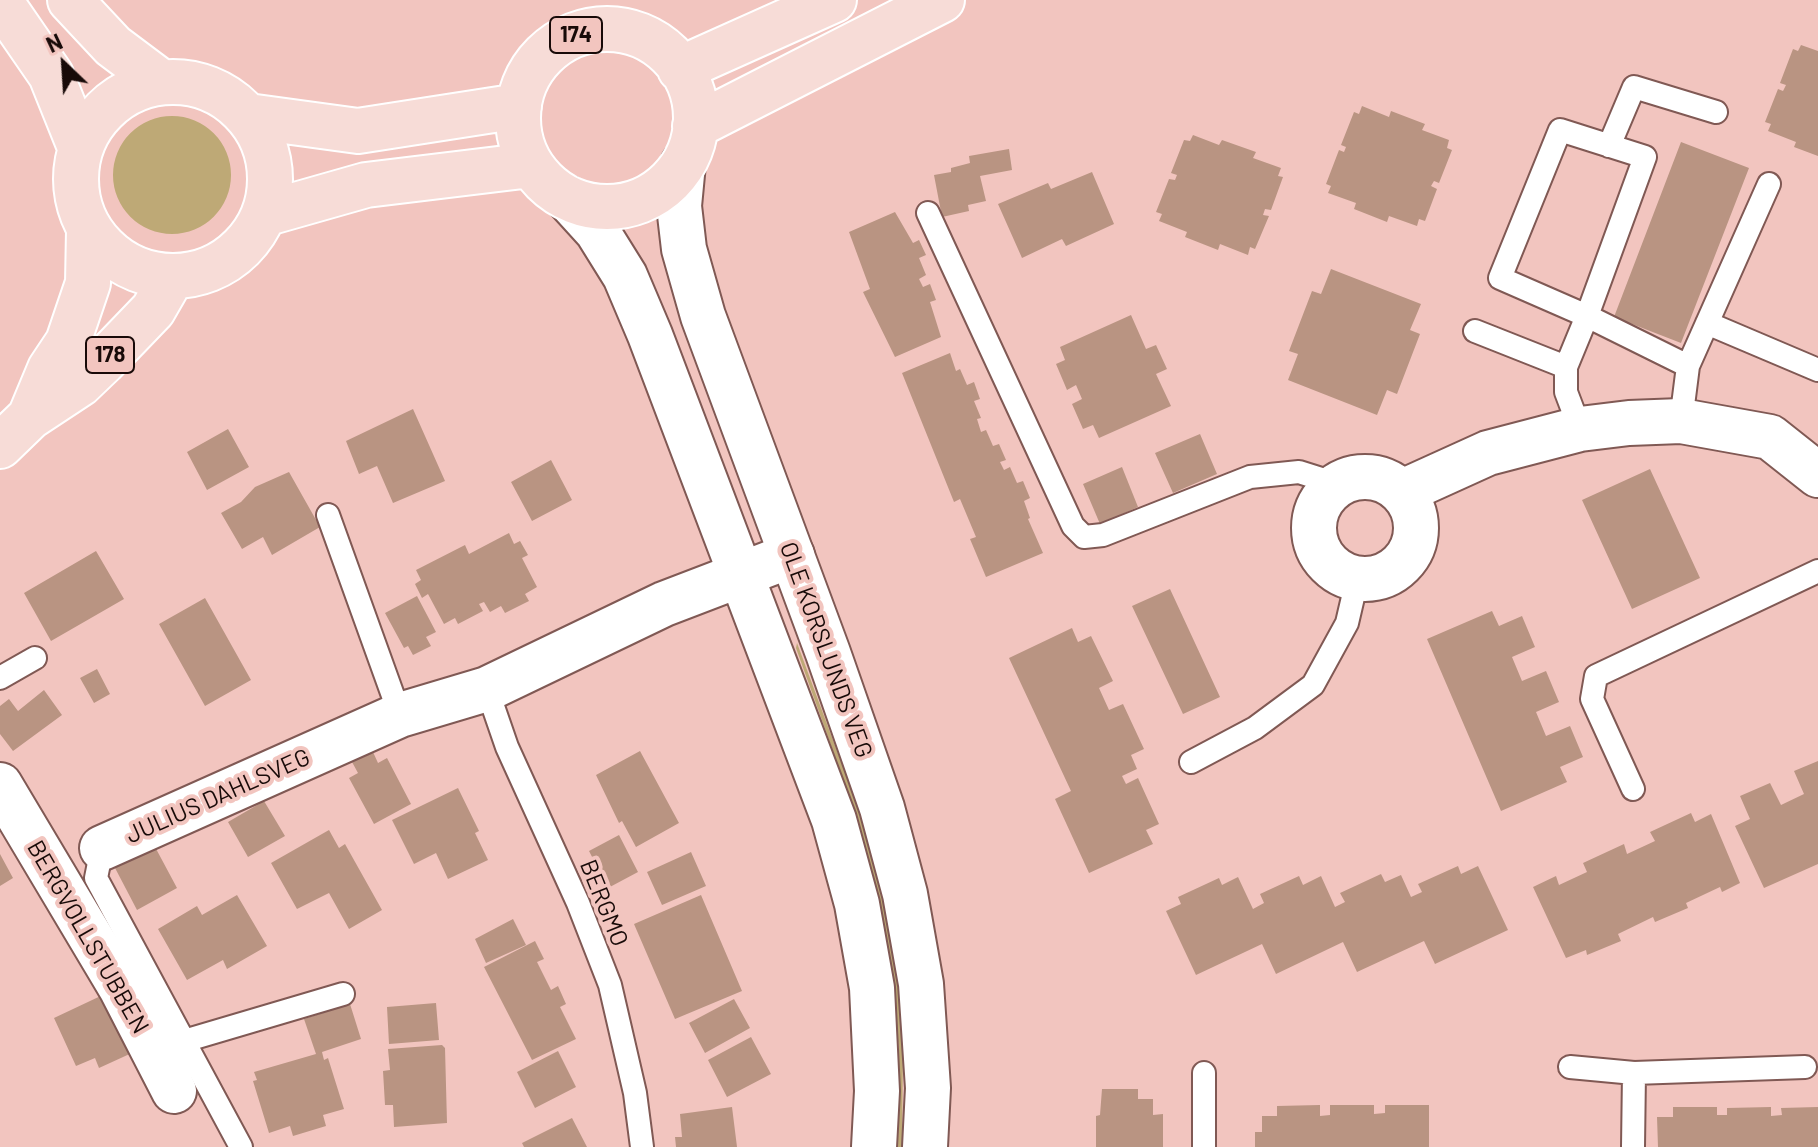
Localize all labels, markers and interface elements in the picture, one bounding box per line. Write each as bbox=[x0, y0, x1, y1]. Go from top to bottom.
road number: 174 bbox=[550, 17, 602, 53]
north arrow bbox=[24, 24, 104, 104]
text: N bbox=[42, 27, 66, 57]
road number: 178 bbox=[86, 337, 134, 373]
street label: OLE KORSLUNDS VEG bbox=[774, 538, 878, 762]
street label: JULIUS DAHLSVEG bbox=[121, 742, 315, 850]
street label: BERGVOLLSTUBBEN bbox=[21, 835, 155, 1039]
street label: BERGMO bbox=[574, 855, 634, 951]

